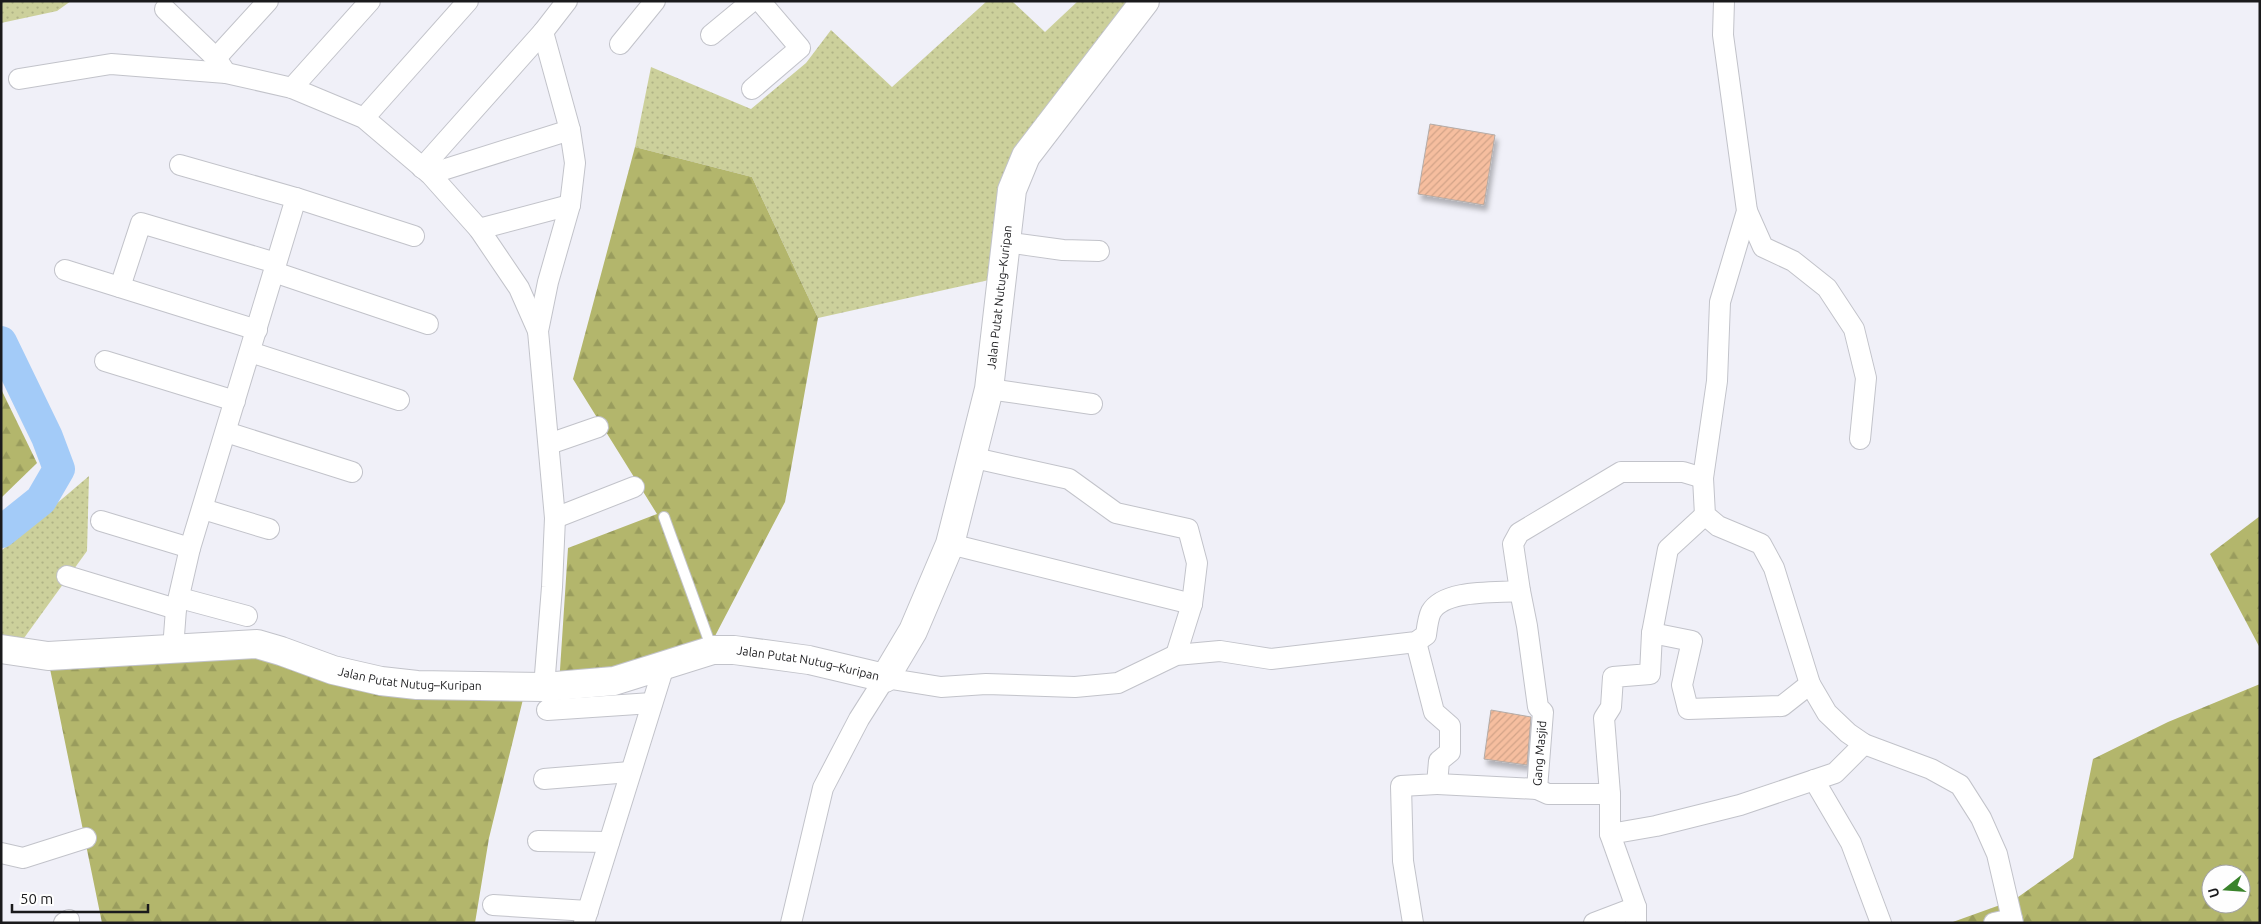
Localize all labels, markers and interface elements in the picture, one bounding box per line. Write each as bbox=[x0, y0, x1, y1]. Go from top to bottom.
street label: Jalan Putat Nutug–Kuripan bbox=[984, 224, 1014, 370]
street label: Jalan Putat Nutug–Kuripan bbox=[736, 643, 881, 682]
street label: Jalan Putat Nutug–Kuripan bbox=[337, 664, 482, 692]
street label: Gang Masjid bbox=[1530, 720, 1548, 786]
north arrow bbox=[2201, 864, 2251, 914]
scale bar bbox=[12, 882, 149, 914]
text: U bbox=[2204, 886, 2223, 900]
text: 50 m bbox=[20, 890, 53, 907]

